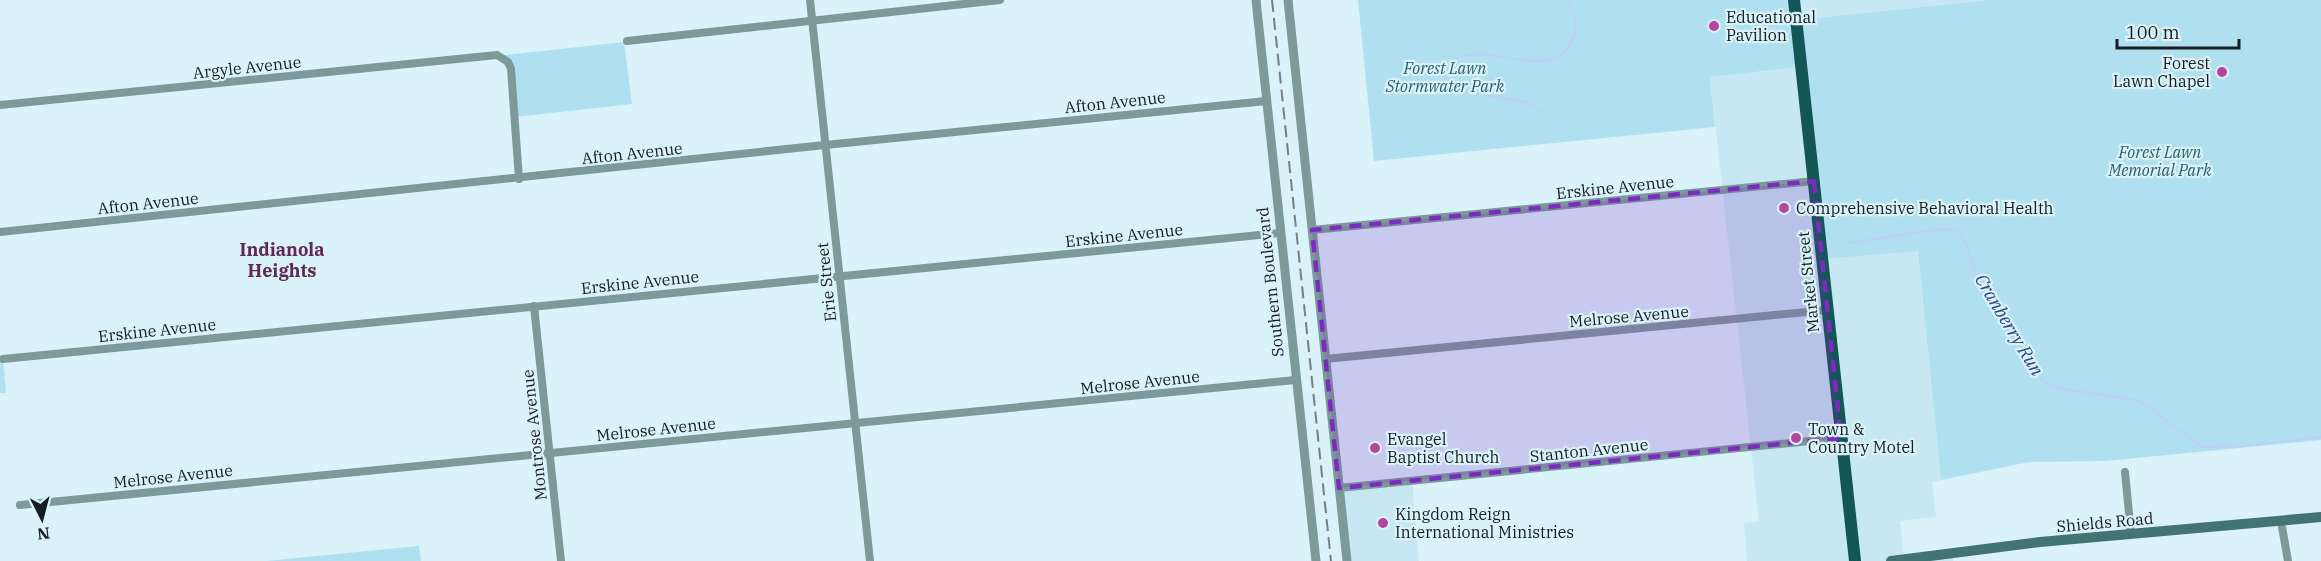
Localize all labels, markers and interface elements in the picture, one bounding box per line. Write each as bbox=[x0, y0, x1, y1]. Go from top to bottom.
place label: Educational Pavilion bbox=[1726, 7, 1816, 45]
scale bar bbox=[2117, 12, 2238, 50]
marker: Educational Pavilion bbox=[1707, 19, 1721, 33]
text: 100 m bbox=[2126, 21, 2180, 44]
street label: Argyle Avenue bbox=[192, 51, 302, 83]
place label: Forest Lawn Chapel bbox=[2113, 53, 2210, 91]
park label: Forest Lawn Stormwater Park bbox=[1385, 58, 1505, 96]
marker: Forest Lawn Chapel bbox=[2215, 65, 2229, 79]
street label: Afton Avenue bbox=[1064, 87, 1166, 117]
street label: Afton Avenue bbox=[581, 138, 683, 168]
park label: Forest Lawn Memorial Park bbox=[2107, 142, 2212, 180]
street label: Erskine Avenue bbox=[1555, 171, 1675, 203]
street label: Afton Avenue bbox=[97, 188, 199, 218]
place label: Comprehensive Behavioral Health bbox=[1796, 198, 2054, 218]
marker: Comprehensive Behavioral Health bbox=[1777, 201, 1791, 215]
street label: Southern Boulevard bbox=[1252, 206, 1288, 358]
street label: Erskine Avenue bbox=[1064, 219, 1184, 251]
street label: Market Street bbox=[1793, 230, 1823, 334]
district label: Indianola Heights bbox=[239, 238, 325, 282]
street label: Erie Street bbox=[812, 241, 840, 323]
street label: Erskine Avenue bbox=[580, 266, 700, 298]
water label: Cranberry Run bbox=[1970, 270, 2049, 381]
street label: Melrose Avenue bbox=[1568, 301, 1690, 331]
street label: Erskine Avenue bbox=[97, 314, 217, 346]
street label: Melrose Avenue bbox=[1079, 366, 1201, 398]
street label: Montrose Avenue bbox=[517, 369, 551, 501]
street label: Melrose Avenue bbox=[595, 413, 717, 445]
place label: Town & Country Motel bbox=[1808, 419, 1915, 457]
place label: Evangel Baptist Church bbox=[1387, 429, 1500, 467]
marker: Town & Country Motel bbox=[1789, 431, 1803, 445]
street label: Stanton Avenue bbox=[1529, 434, 1649, 466]
marker: Evangel Baptist Church bbox=[1368, 441, 1382, 455]
street label: Melrose Avenue bbox=[112, 460, 234, 492]
north arrow bbox=[12, 489, 72, 549]
place label: Kingdom Reign International Ministries bbox=[1395, 504, 1574, 542]
street label: Shields Road bbox=[2056, 508, 2155, 536]
marker: Kingdom Reign International Ministries bbox=[1376, 516, 1390, 530]
text: N bbox=[36, 523, 51, 545]

